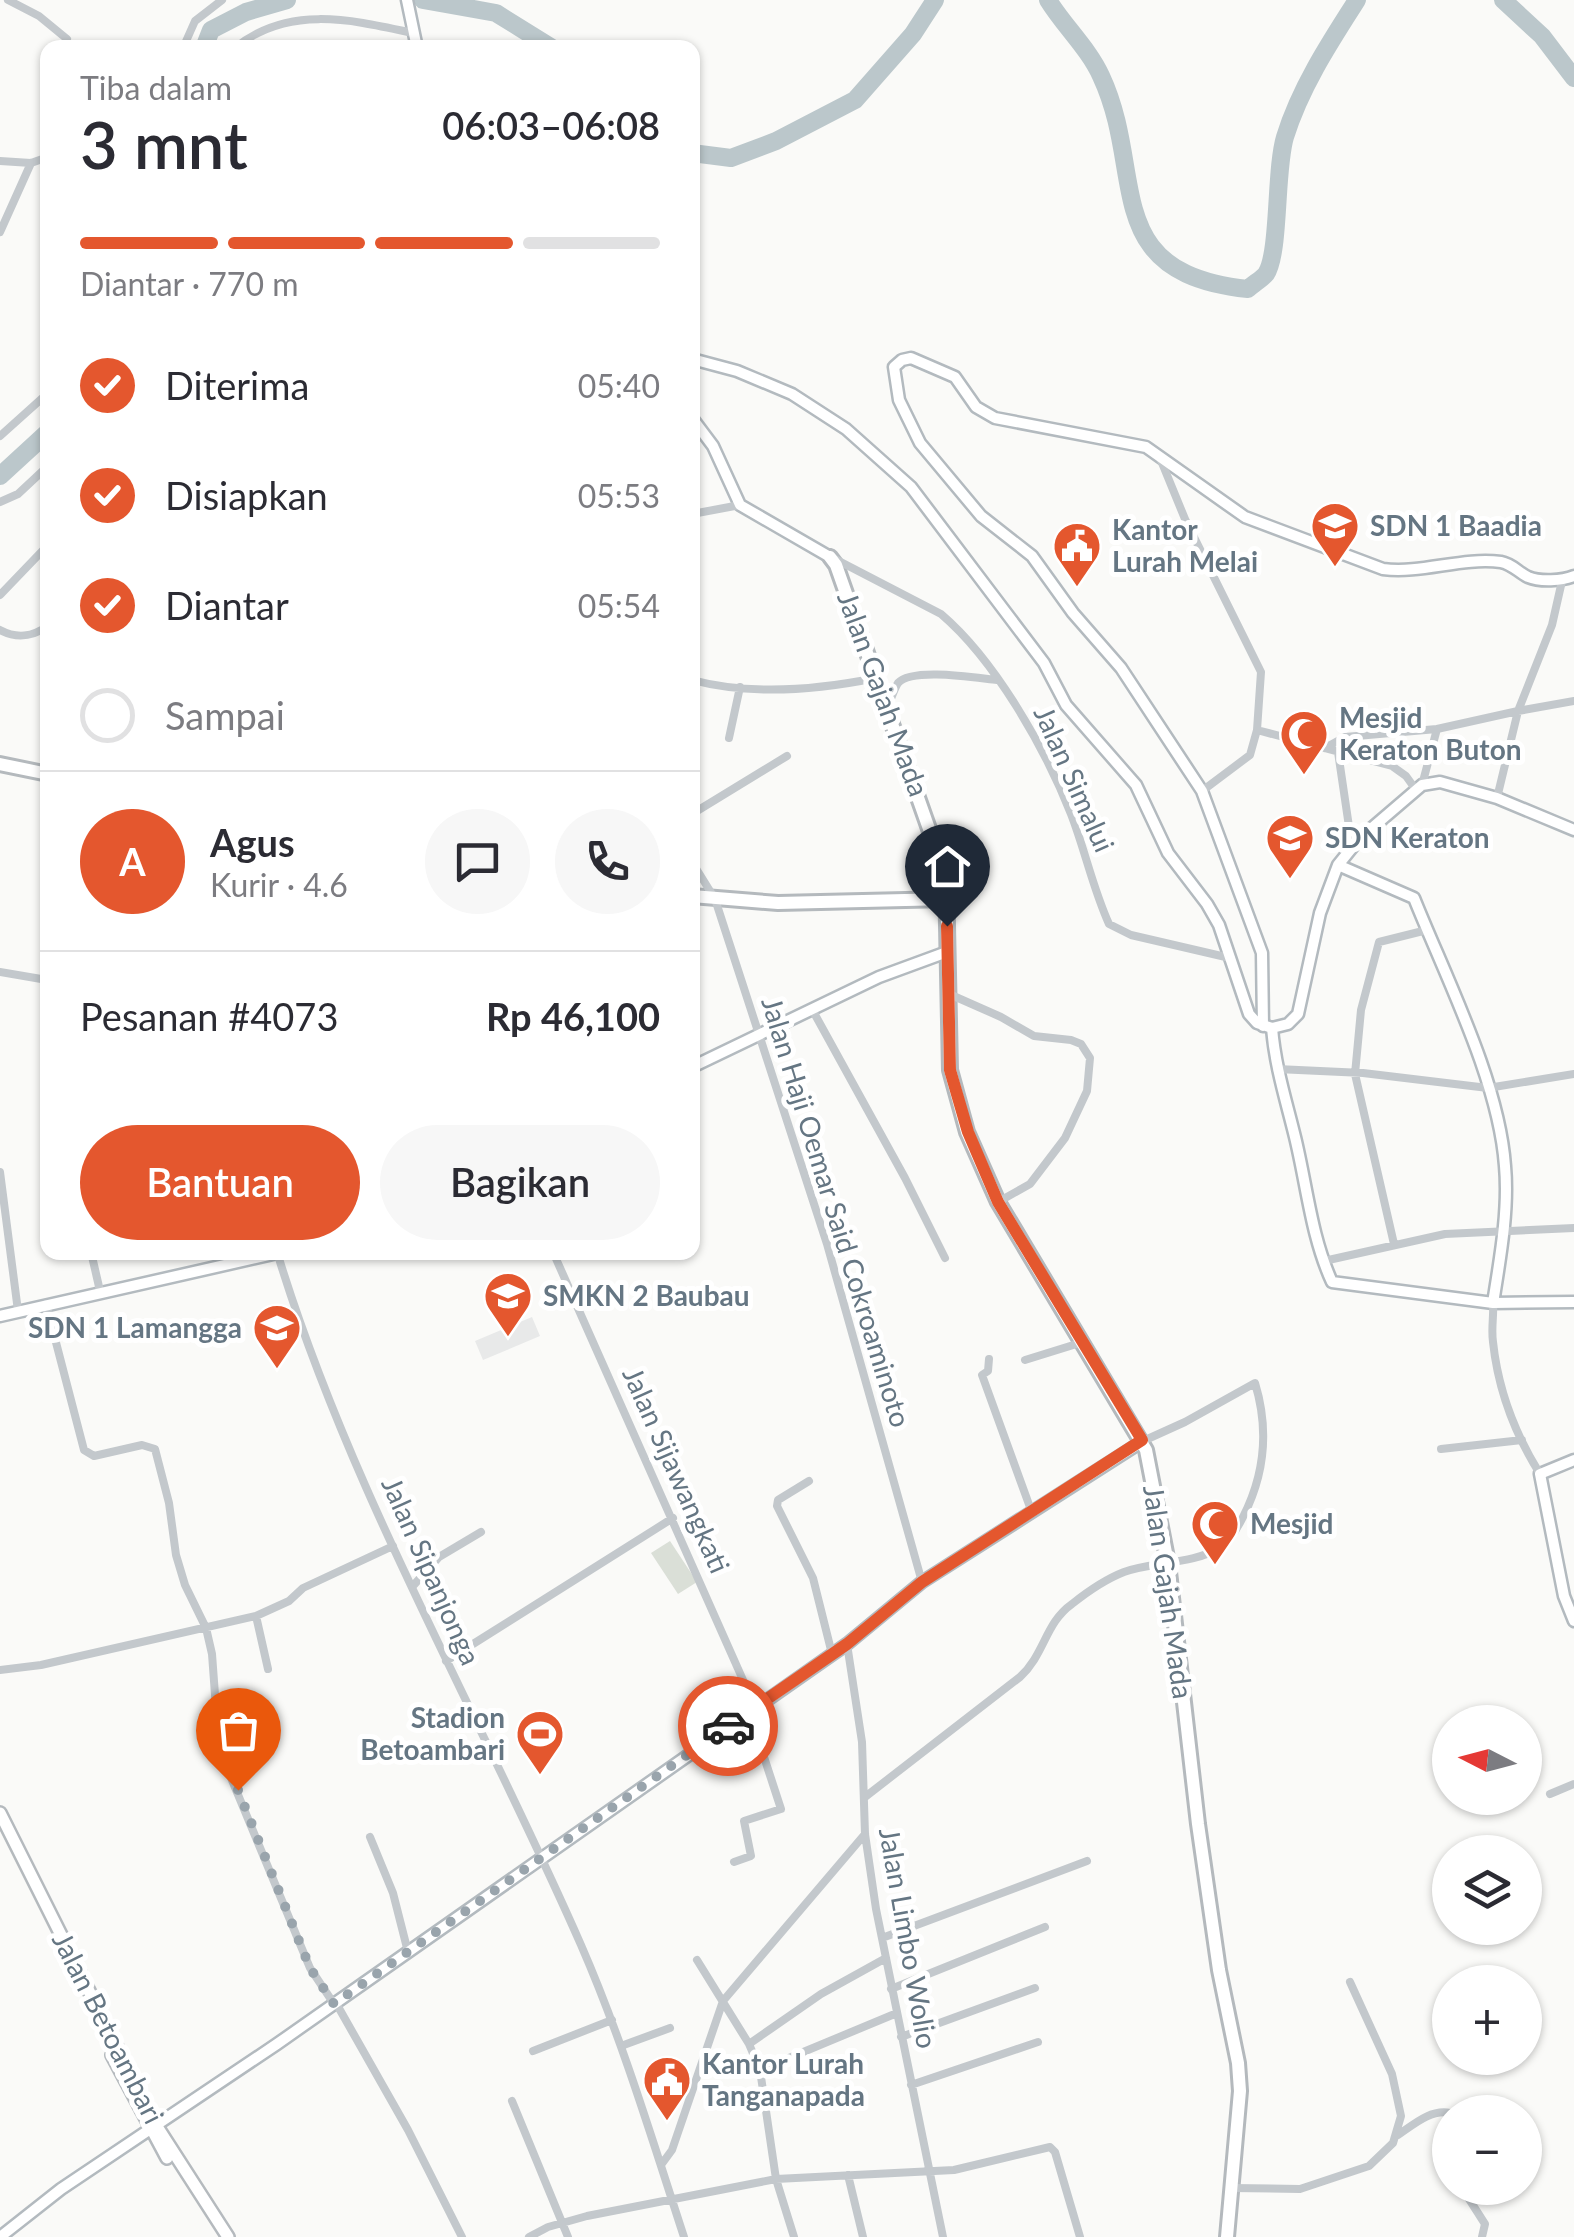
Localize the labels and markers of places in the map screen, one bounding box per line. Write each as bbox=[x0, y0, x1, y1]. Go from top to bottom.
school or university icon: SDN 1 Baadia bbox=[1309, 500, 1361, 568]
place label: SDN 1 Baadia bbox=[1370, 508, 1542, 542]
place label: Kantor Lurah Melai bbox=[1112, 512, 1258, 578]
public building icon: Kantor Lurah Melai bbox=[1051, 520, 1103, 588]
place label: Mesjid Keraton Buton bbox=[1339, 700, 1522, 766]
mosque icon: Mesjid Keraton Buton bbox=[1278, 708, 1330, 776]
school or university icon: SDN Keraton bbox=[1264, 812, 1316, 880]
place label: SDN Keraton bbox=[1325, 820, 1490, 854]
pin bbox=[905, 824, 990, 927]
school or university icon: SMKN 2 Baubau bbox=[482, 1270, 534, 1338]
place label: SMKN 2 Baubau bbox=[543, 1278, 750, 1312]
school or university icon: SDN 1 Lamangga bbox=[251, 1302, 303, 1370]
place label: SDN 1 Lamangga bbox=[28, 1310, 242, 1344]
mosque icon: Mesjid bbox=[1189, 1498, 1241, 1566]
place label: Mesjid bbox=[1250, 1506, 1333, 1540]
pin bbox=[196, 1688, 281, 1791]
place label: Stadion Betoambari bbox=[360, 1700, 505, 1766]
sports icon: Stadion Betoambari bbox=[514, 1708, 566, 1776]
place label: Kantor Lurah Tanganapada bbox=[702, 2046, 865, 2112]
public building icon: Kantor Lurah Tanganapada bbox=[641, 2054, 693, 2122]

